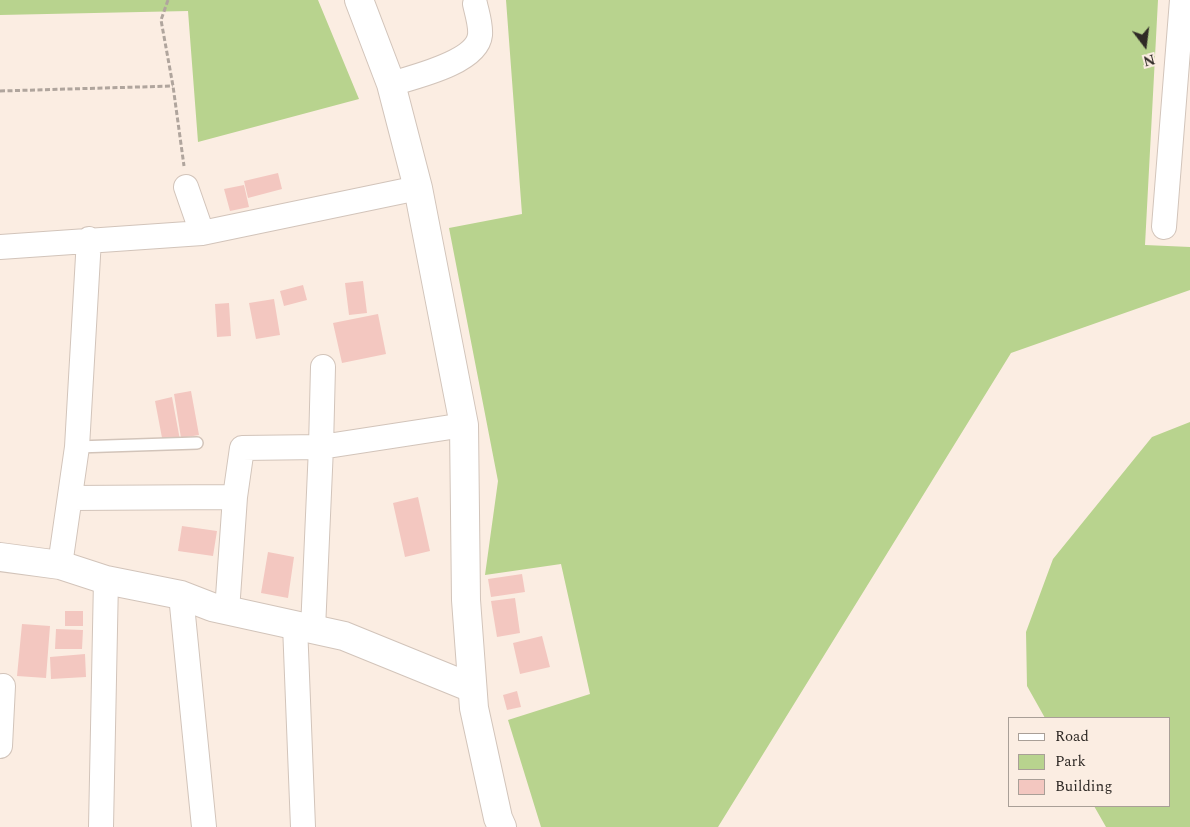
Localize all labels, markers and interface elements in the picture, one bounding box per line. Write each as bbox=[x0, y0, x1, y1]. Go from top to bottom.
north arrow bbox=[1120, 20, 1170, 70]
text: N bbox=[1141, 48, 1157, 72]
legend bbox=[1008, 717, 1170, 807]
text: Road bbox=[1055, 725, 1089, 748]
text: Park bbox=[1055, 750, 1086, 773]
text: Building bbox=[1055, 775, 1112, 798]

